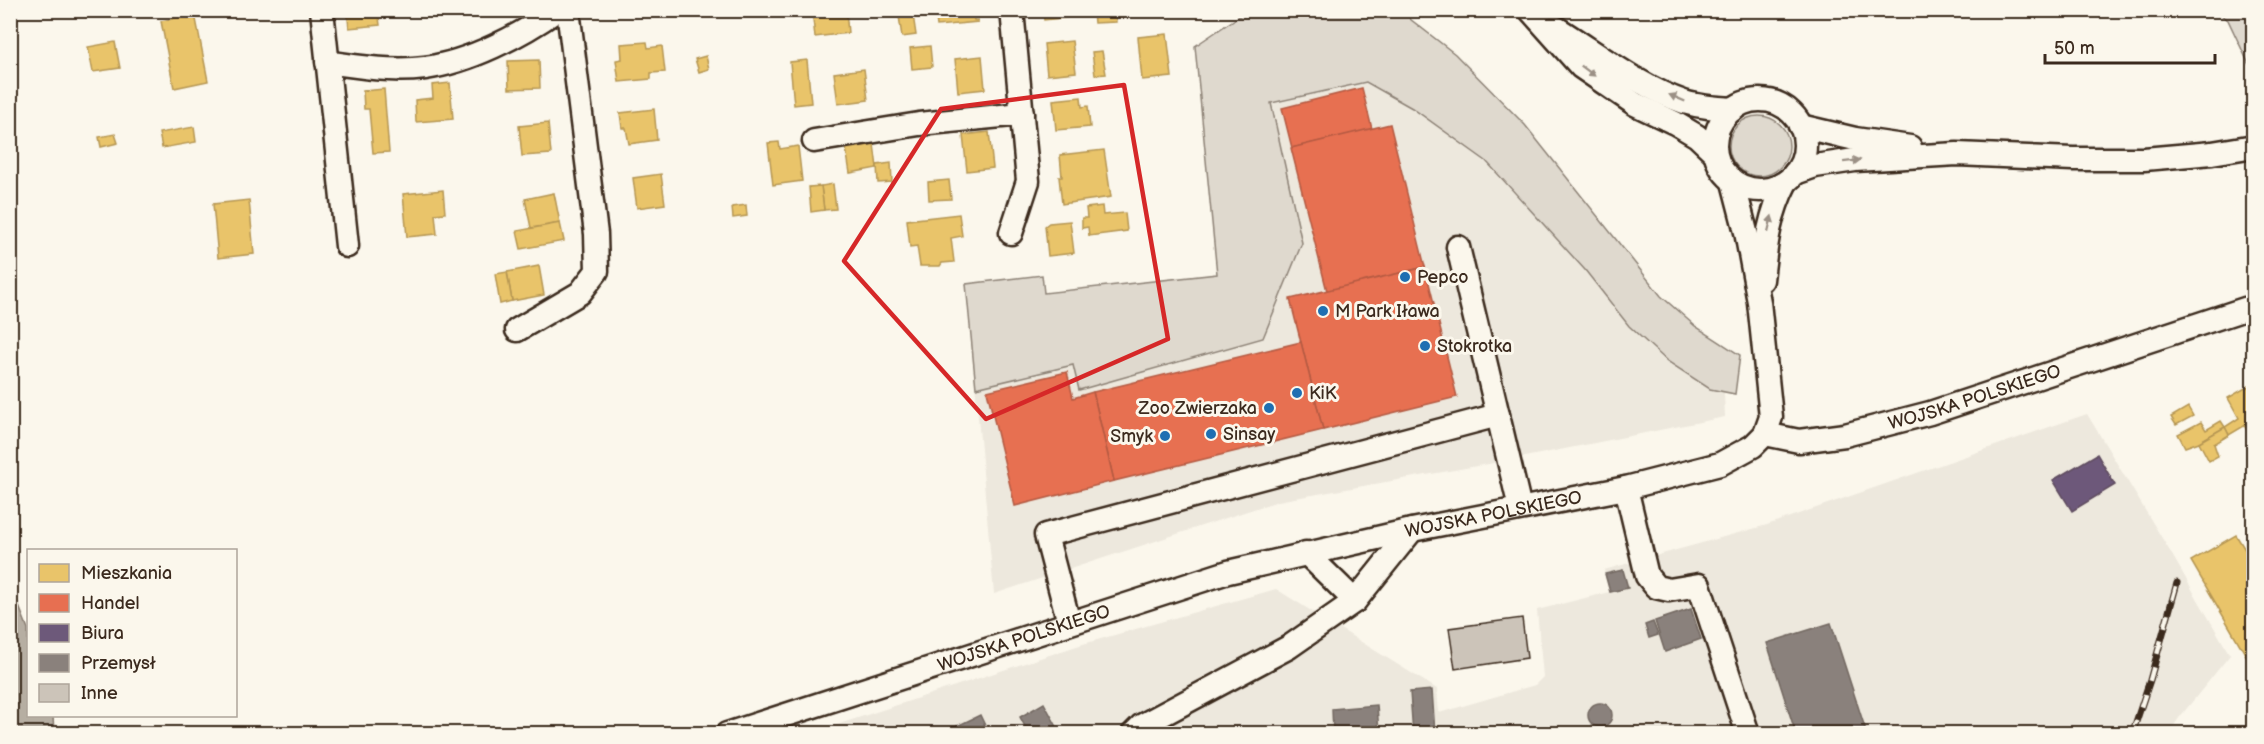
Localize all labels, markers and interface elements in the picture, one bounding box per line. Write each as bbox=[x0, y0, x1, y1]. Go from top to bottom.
scale bar bbox=[2045, 27, 2214, 65]
text: 50 m bbox=[2054, 38, 2095, 59]
one-way arrow bbox=[1579, 65, 1595, 77]
one-way arrow bbox=[1668, 93, 1686, 102]
one-way arrow bbox=[1843, 156, 1862, 165]
one-way arrow bbox=[1765, 214, 1775, 233]
place label: Pepco bbox=[1417, 267, 1469, 288]
marker: Pepco bbox=[1398, 270, 1412, 284]
place label: M Park Iława bbox=[1335, 301, 1440, 322]
marker: M Park Iława bbox=[1316, 304, 1330, 318]
place label: Stokrotka bbox=[1437, 336, 1512, 357]
marker: Stokrotka bbox=[1418, 339, 1432, 353]
street label: WOJSKA POLSKIEGO bbox=[1886, 360, 2063, 434]
place label: KiK bbox=[1309, 383, 1337, 404]
marker: KiK bbox=[1290, 386, 1304, 400]
place label: Zoo Zwierzaka bbox=[1138, 398, 1257, 419]
marker: Zoo Zwierzaka bbox=[1262, 401, 1276, 415]
place label: Sinsay bbox=[1223, 424, 1276, 445]
place label: Smyk bbox=[1110, 426, 1153, 447]
marker: Sinsay bbox=[1204, 427, 1218, 441]
marker: Smyk bbox=[1158, 429, 1172, 443]
street label: WOJSKA POLSKIEGO bbox=[1403, 486, 1583, 542]
legend bbox=[27, 549, 237, 717]
text: Mieszkania bbox=[81, 563, 172, 584]
text: Handel bbox=[81, 593, 140, 614]
street label: WOJSKA POLSKIEGO bbox=[935, 600, 1113, 676]
text: Biura bbox=[81, 623, 124, 644]
text: Przemysł bbox=[81, 653, 156, 674]
text: Inne bbox=[81, 683, 118, 704]

